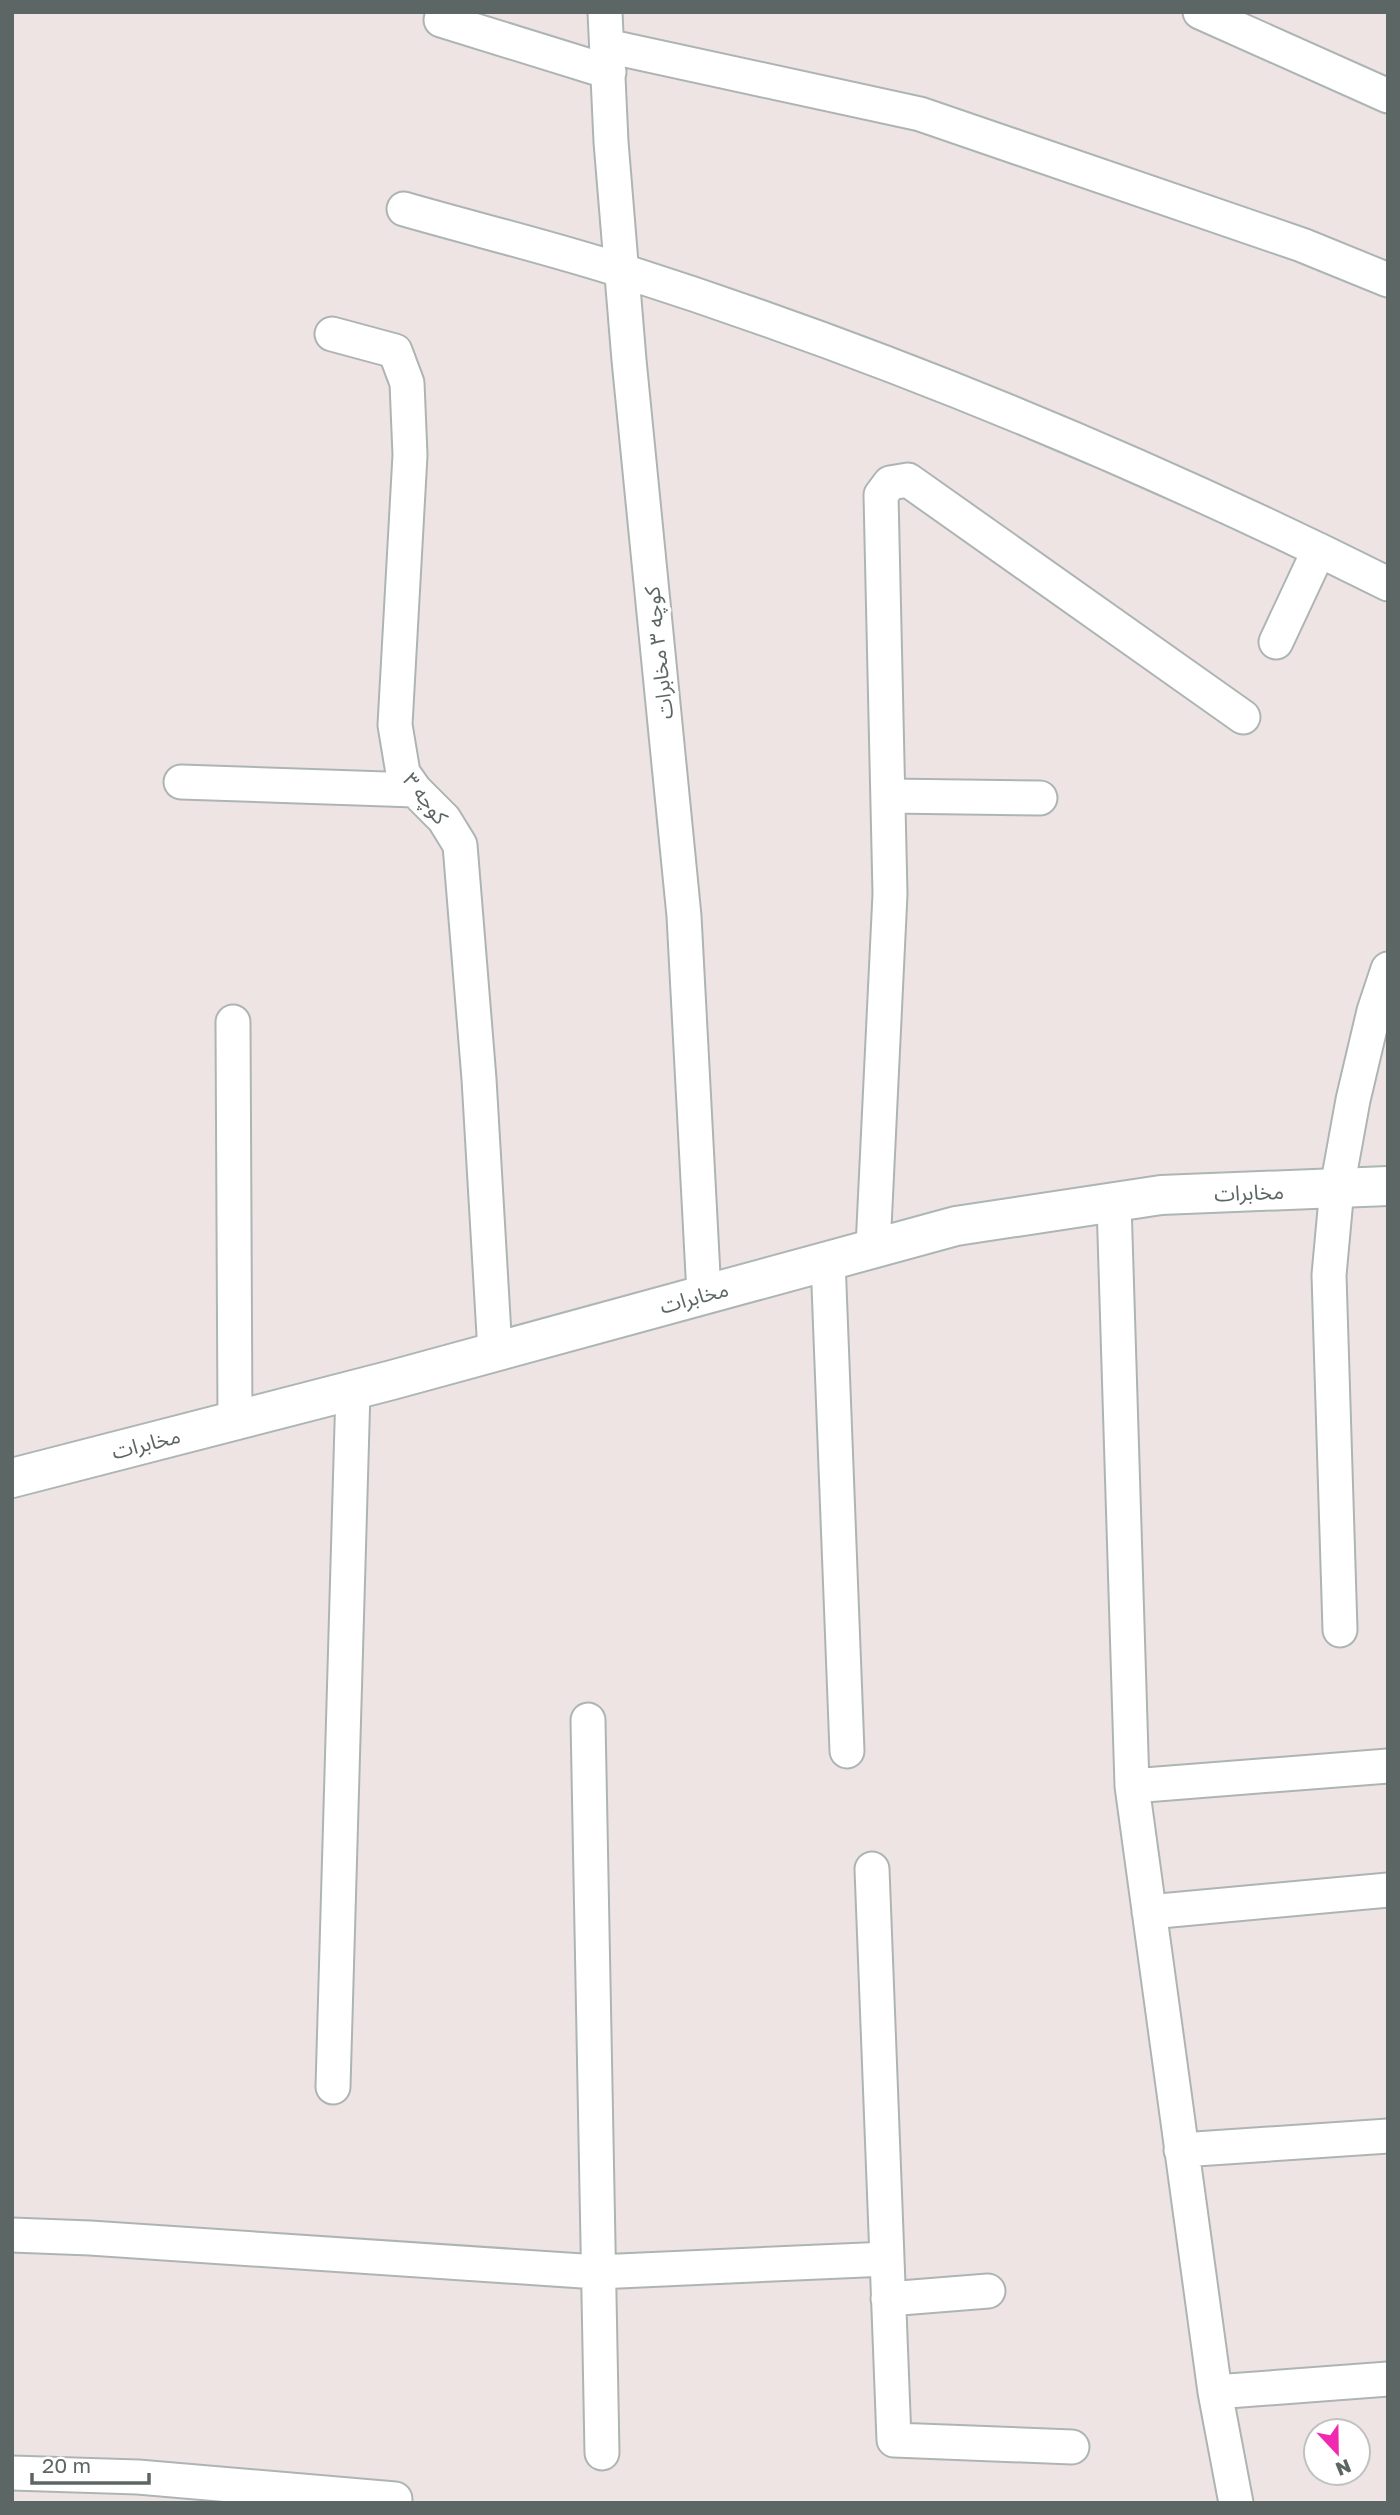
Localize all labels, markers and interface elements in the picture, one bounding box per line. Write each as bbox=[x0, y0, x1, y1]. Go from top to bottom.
street label: کوچه ۳ مخابرات bbox=[638, 585, 679, 721]
street label: کوچه ۳ bbox=[397, 767, 454, 830]
street label: مخابرات bbox=[1214, 1178, 1284, 1206]
street label: مخابرات bbox=[657, 1275, 731, 1319]
street label: مخابرات bbox=[109, 1422, 183, 1464]
north arrow bbox=[1302, 2417, 1372, 2487]
scale bar bbox=[32, 2442, 149, 2486]
text: 20 m bbox=[42, 2452, 91, 2478]
text: N bbox=[1333, 2455, 1355, 2482]

